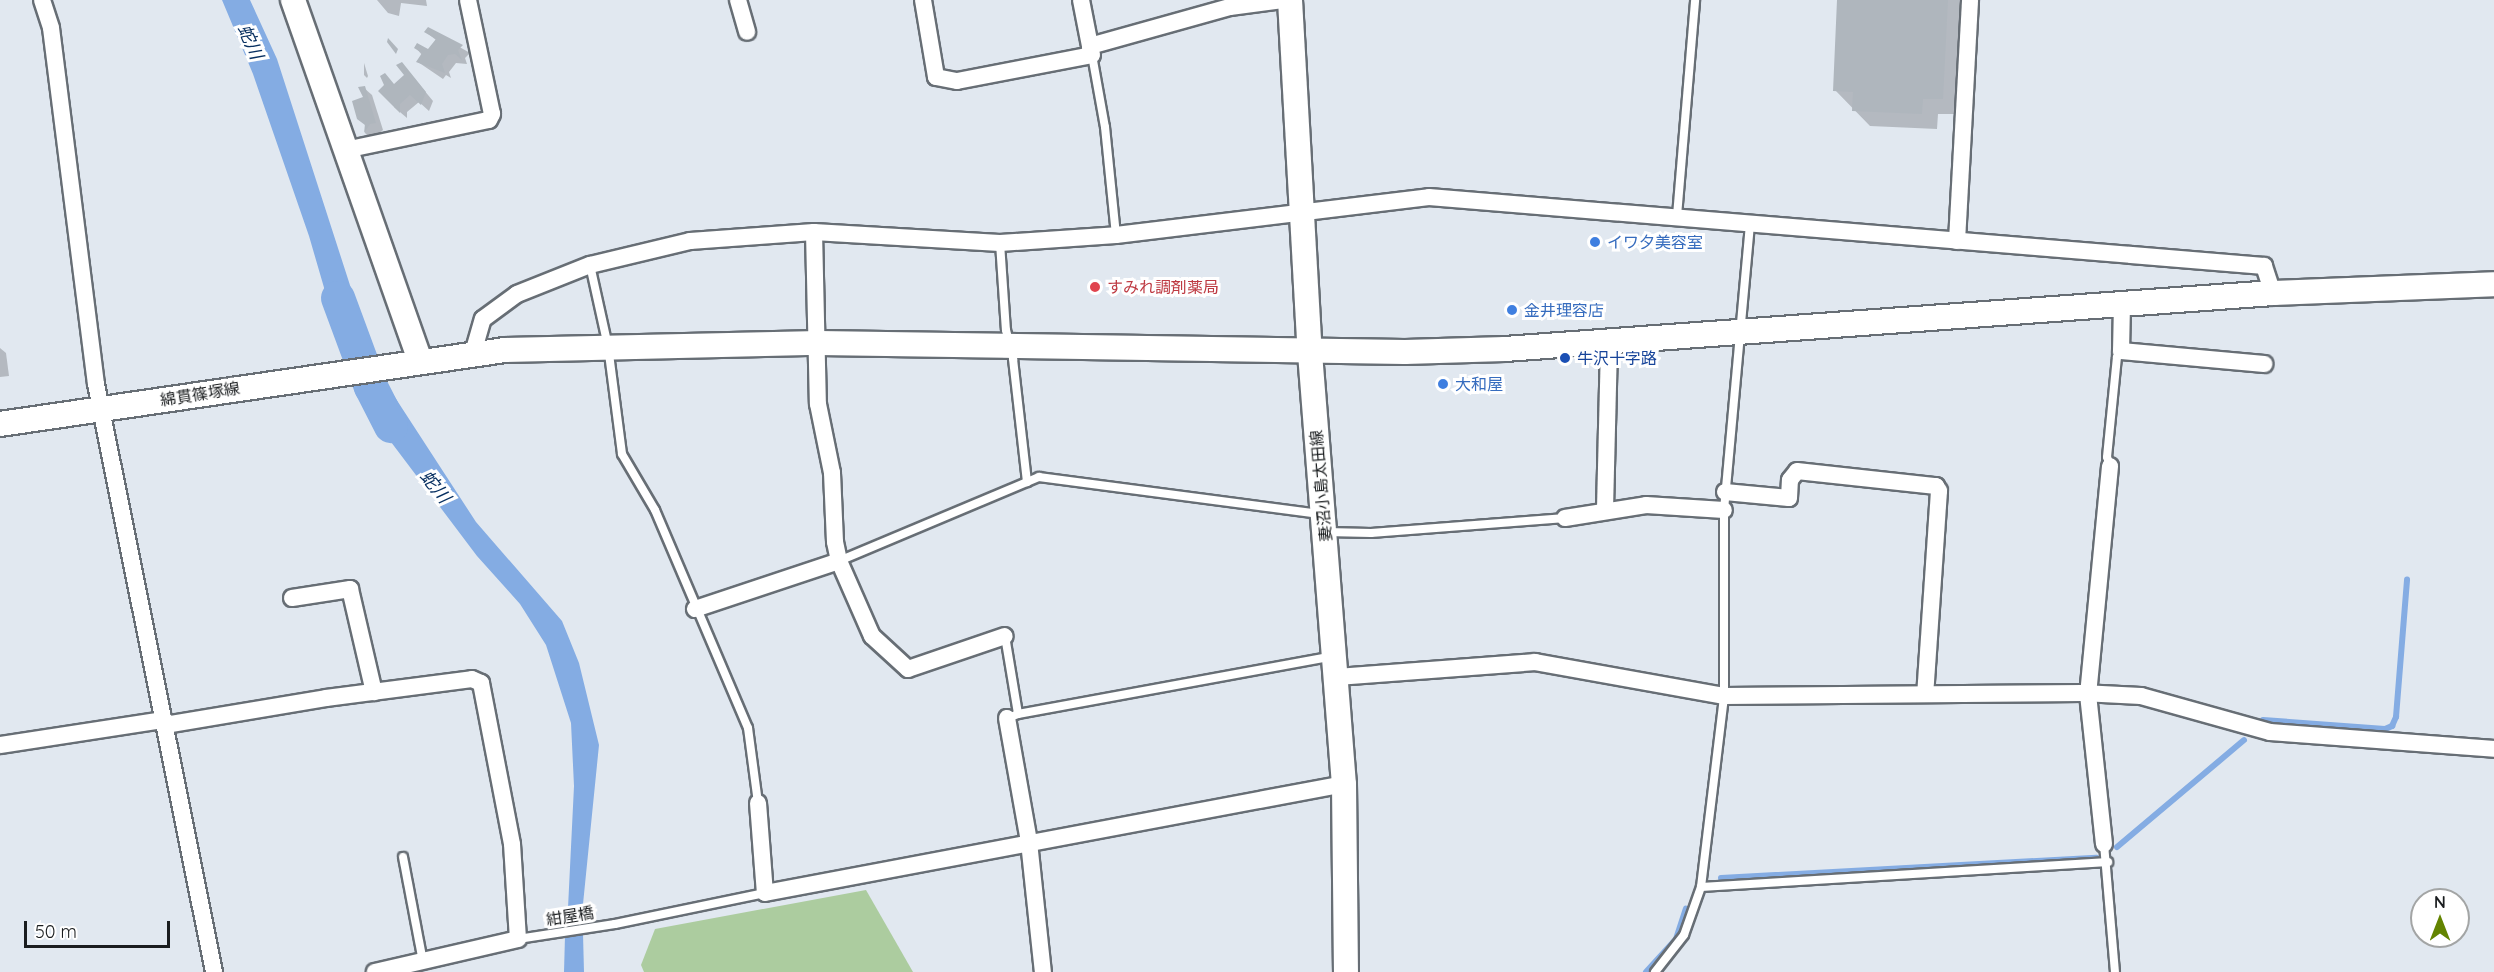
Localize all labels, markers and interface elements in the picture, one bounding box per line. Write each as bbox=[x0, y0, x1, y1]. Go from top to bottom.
water label: 蛇川 bbox=[233, 21, 267, 63]
place label: イワ夕美容室 bbox=[1607, 232, 1703, 252]
marker: イワ夕美容室 bbox=[1588, 235, 1602, 249]
place label: すみれ調剤薬局 bbox=[1107, 277, 1219, 297]
marker: すみれ調剤薬局 bbox=[1088, 280, 1102, 294]
place label: 金井理容店 bbox=[1524, 300, 1604, 320]
marker: 金井理容店 bbox=[1505, 303, 1519, 317]
place label: 牛沢十字路 bbox=[1577, 348, 1657, 368]
marker: 牛沢十字路 bbox=[1558, 351, 1572, 365]
place label: 大和屋 bbox=[1455, 374, 1503, 394]
marker: 大和屋 bbox=[1436, 377, 1450, 391]
street label: 綿貫篠塚線 bbox=[159, 378, 241, 410]
street label: 妻沼小島太田線 bbox=[1307, 429, 1335, 543]
water label: 蛇川 bbox=[415, 466, 455, 508]
north arrow bbox=[2410, 888, 2470, 948]
text: N bbox=[2434, 892, 2446, 912]
street label: 紺屋橋 bbox=[545, 903, 595, 929]
scale bar bbox=[27, 909, 172, 947]
text: 50 m bbox=[35, 920, 77, 943]

